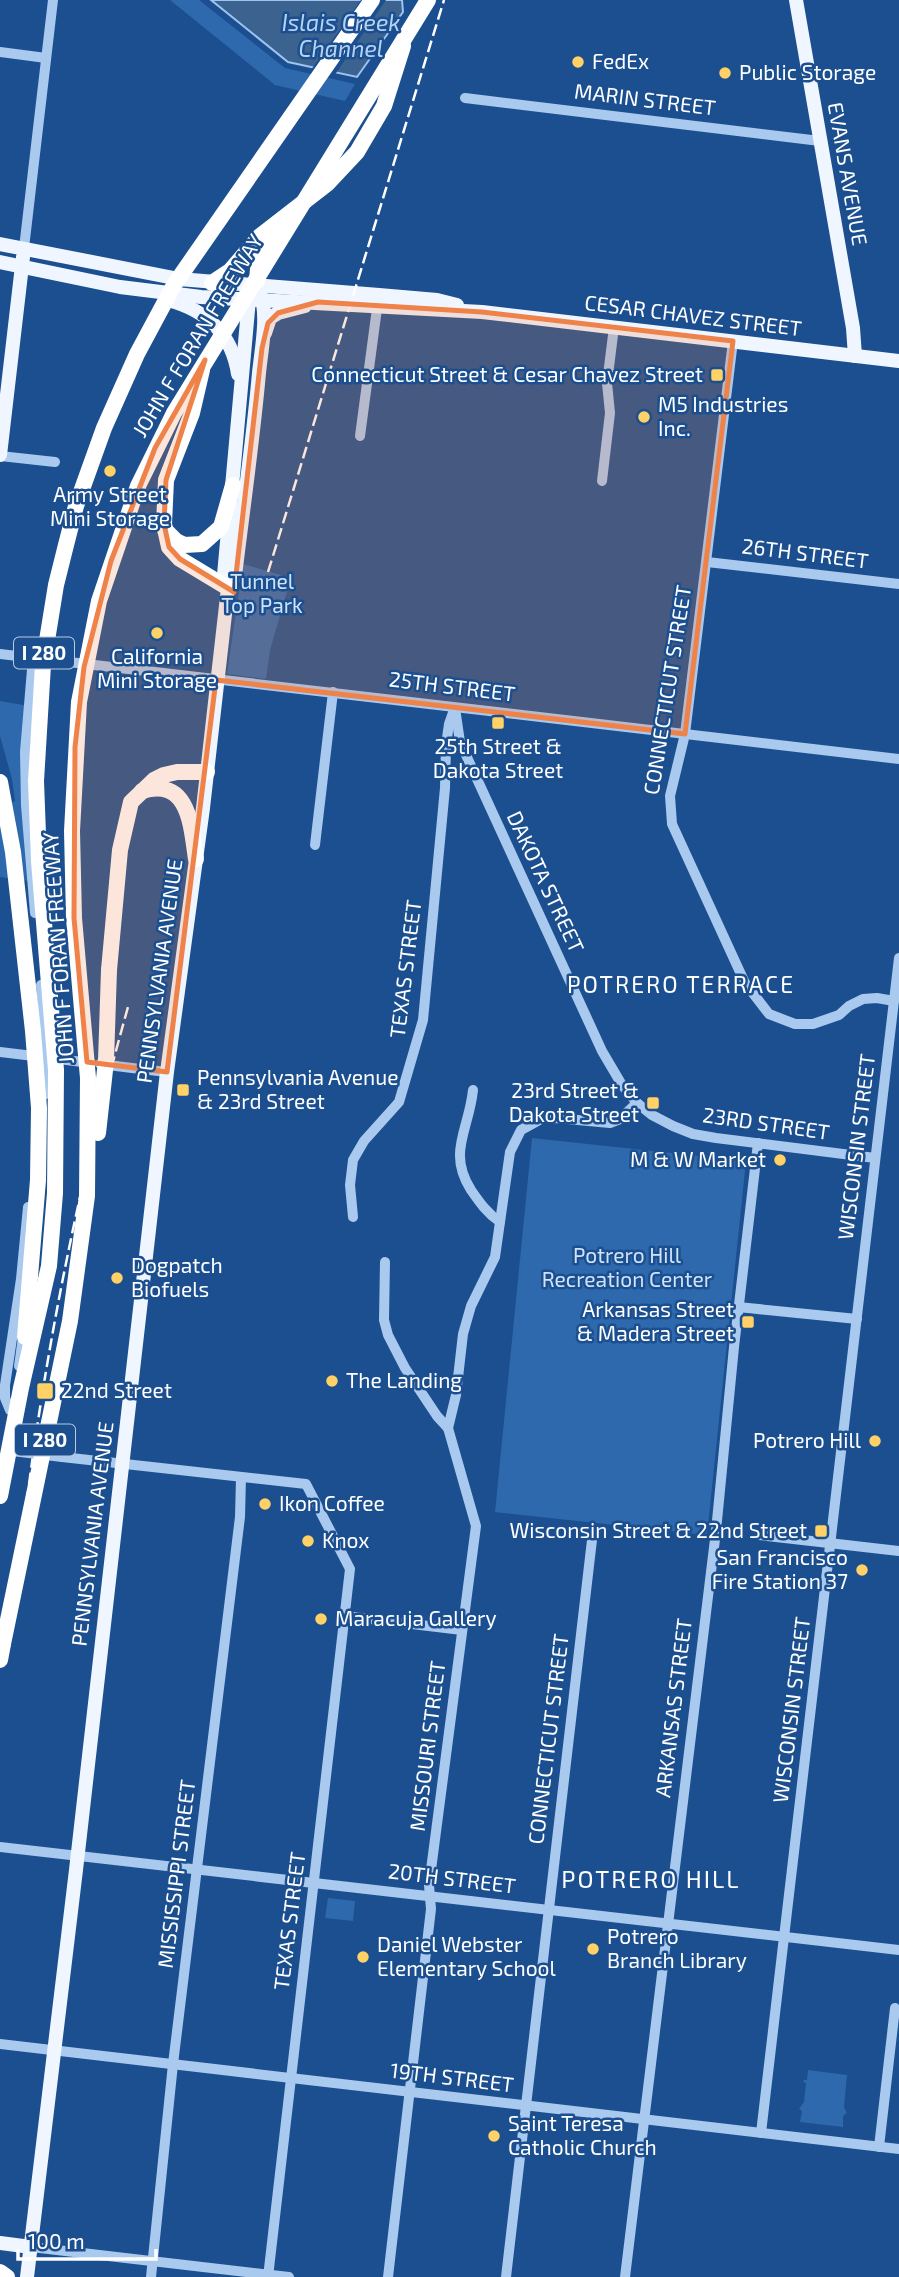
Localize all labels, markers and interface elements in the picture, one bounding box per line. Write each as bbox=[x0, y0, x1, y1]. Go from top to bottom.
water label: Islais Creek Channel bbox=[282, 8, 400, 62]
place label: FedEx bbox=[592, 48, 649, 73]
marker: FedEx bbox=[570, 54, 586, 70]
place label: Public Storage bbox=[739, 59, 876, 84]
marker: Public Storage bbox=[717, 65, 733, 81]
street label: MARIN STREET bbox=[573, 77, 717, 120]
street label: EVANS AVENUE bbox=[824, 100, 873, 247]
street label: JOHN F FORAN FREEWAY bbox=[126, 229, 267, 441]
street label: CESAR CHAVEZ STREET bbox=[583, 289, 803, 340]
place label: Connecticut Street & Cesar Chavez Street bbox=[311, 361, 703, 386]
marker: Connecticut Street & Cesar Chavez Street bbox=[709, 367, 725, 383]
place label: M5 Industries Inc. bbox=[658, 391, 788, 440]
marker: M5 Industries Inc. bbox=[636, 409, 652, 425]
marker: Army Street Mini Storage bbox=[102, 463, 118, 479]
place label: Army Street Mini Storage bbox=[50, 481, 170, 530]
street label: 26TH STREET bbox=[740, 532, 870, 573]
park label: Tunnel Top Park bbox=[221, 568, 303, 617]
street label: CONNECTICUT STREET bbox=[638, 583, 695, 796]
marker: California Mini Storage bbox=[149, 625, 165, 641]
road number: I 280 bbox=[14, 638, 74, 668]
place label: California Mini Storage bbox=[97, 643, 217, 692]
street label: 25TH STREET bbox=[388, 665, 517, 706]
marker: 25th Street & Dakota Street bbox=[490, 715, 506, 731]
place label: 25th Street & Dakota Street bbox=[433, 733, 563, 782]
street label: DAKOTA STREET bbox=[503, 807, 590, 956]
street label: JOHN F FORAN FREEWAY bbox=[37, 831, 78, 1065]
street label: PENNSYLVANIA AVENUE bbox=[130, 857, 187, 1085]
street label: TEXAS STREET bbox=[384, 898, 425, 1039]
district label: POTRERO TERRACE bbox=[567, 970, 795, 998]
street label: WISCONSIN STREET bbox=[832, 1052, 879, 1241]
place label: Pennsylvania Avenue & 23rd Street bbox=[197, 1064, 398, 1113]
place label: 23rd Street & Dakota Street bbox=[509, 1077, 639, 1126]
marker: Pennsylvania Avenue & 23rd Street bbox=[175, 1082, 191, 1098]
marker: 23rd Street & Dakota Street bbox=[645, 1095, 661, 1111]
street label: 23RD STREET bbox=[701, 1101, 831, 1144]
place label: M & W Market bbox=[630, 1146, 766, 1171]
marker: M & W Market bbox=[772, 1152, 788, 1168]
park label: Potrero Hill Recreation Center bbox=[542, 1242, 713, 1291]
place label: Dogpatch Biofuels bbox=[131, 1252, 223, 1301]
marker: Dogpatch Biofuels bbox=[109, 1270, 125, 1286]
place label: Arkansas Street & Madera Street bbox=[577, 1296, 734, 1345]
marker: Arkansas Street & Madera Street bbox=[740, 1314, 756, 1330]
place label: The Landing bbox=[346, 1367, 462, 1392]
marker: The Landing bbox=[324, 1373, 340, 1389]
place label: 22nd Street bbox=[61, 1377, 172, 1402]
marker: 22nd Street bbox=[35, 1381, 55, 1401]
street label: PENNSYLVANIA AVENUE bbox=[65, 1420, 118, 1648]
road number: I 280 bbox=[15, 1424, 75, 1456]
place label: Potrero Hill bbox=[753, 1427, 862, 1452]
marker: Potrero Hill bbox=[867, 1433, 883, 1449]
place label: Ikon Coffee bbox=[279, 1490, 385, 1515]
marker: Ikon Coffee bbox=[257, 1496, 273, 1512]
place label: Wisconsin Street & 22nd Street bbox=[509, 1517, 807, 1542]
marker: Wisconsin Street & 22nd Street bbox=[813, 1523, 829, 1539]
place label: Knox bbox=[322, 1527, 369, 1552]
marker: Knox bbox=[300, 1533, 316, 1549]
place label: San Francisco Fire Station 37 bbox=[712, 1544, 848, 1593]
marker: San Francisco Fire Station 37 bbox=[854, 1562, 870, 1578]
place label: Maracuja Gallery bbox=[335, 1605, 497, 1631]
marker: Maracuja Gallery bbox=[313, 1611, 329, 1627]
street label: WISCONSIN STREET bbox=[767, 1615, 814, 1804]
street label: ARKANSAS STREET bbox=[649, 1617, 696, 1799]
street label: CONNECTICUT STREET bbox=[522, 1632, 573, 1845]
street label: MISSOURI STREET bbox=[404, 1659, 449, 1832]
street label: MISSISSIPPI STREET bbox=[152, 1778, 199, 1969]
street label: TEXAS STREET bbox=[268, 1850, 309, 1991]
street label: 20TH STREET bbox=[387, 1857, 517, 1898]
district label: POTRERO HILL bbox=[561, 1864, 741, 1893]
place label: Potrero Branch Library bbox=[607, 1923, 747, 1972]
place label: Daniel Webster Elementary School bbox=[377, 1931, 557, 1980]
marker: Potrero Branch Library bbox=[585, 1941, 601, 1957]
marker: Daniel Webster Elementary School bbox=[355, 1949, 371, 1965]
street label: 19TH STREET bbox=[389, 2057, 515, 2096]
place label: Saint Teresa Catholic Church bbox=[508, 2110, 657, 2159]
marker: Saint Teresa Catholic Church bbox=[486, 2128, 502, 2144]
scale bar bbox=[18, 2218, 156, 2262]
text: 100 m bbox=[28, 2228, 85, 2253]

